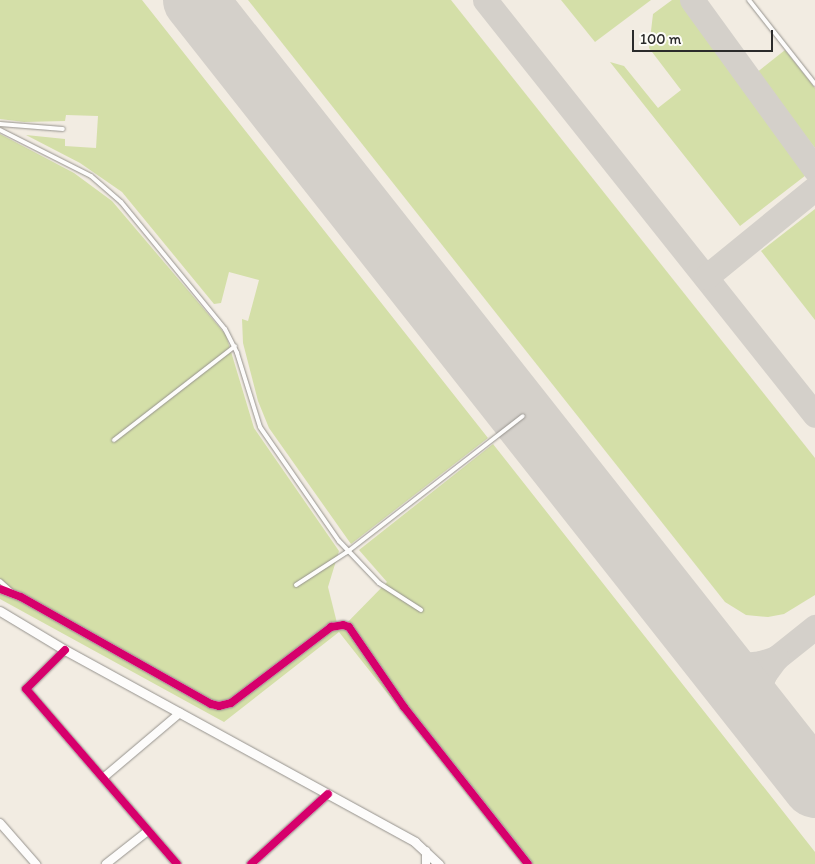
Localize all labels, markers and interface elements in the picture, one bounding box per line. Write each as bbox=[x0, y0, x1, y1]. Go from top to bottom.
scale bar bbox=[635, 20, 776, 52]
text: 100 m bbox=[640, 30, 681, 48]

